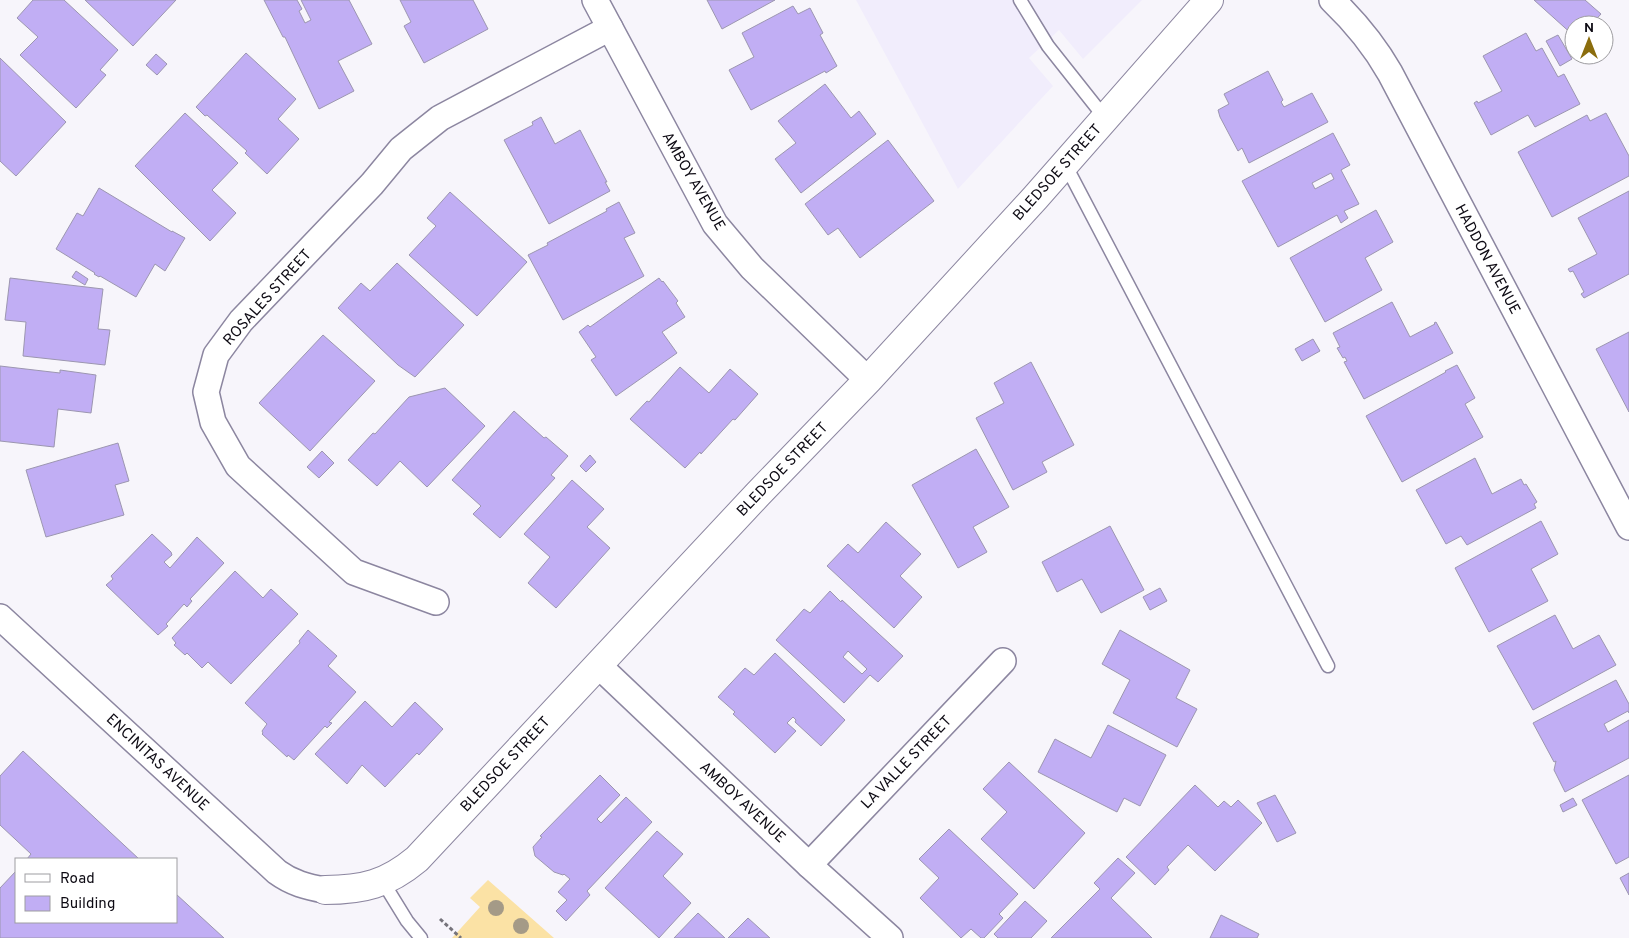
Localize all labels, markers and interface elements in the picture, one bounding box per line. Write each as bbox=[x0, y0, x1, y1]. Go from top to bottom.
north arrow bbox=[1564, 15, 1614, 65]
text: N bbox=[1584, 20, 1594, 37]
street label: BLEDSOE STREET bbox=[1010, 121, 1107, 225]
street label: AMBOY AVENUE bbox=[657, 129, 729, 235]
street label: HADDON AVENUE bbox=[1450, 201, 1524, 318]
street label: ROSALES STREET bbox=[220, 246, 316, 350]
street label: BLEDSOE STREET bbox=[733, 419, 833, 521]
street label: ENCINITAS AVENUE bbox=[102, 710, 212, 816]
street label: LA VALLE STREET bbox=[858, 712, 957, 814]
street label: BLEDSOE STREET bbox=[457, 713, 555, 817]
street label: AMBOY AVENUE bbox=[695, 758, 789, 848]
legend bbox=[15, 858, 178, 923]
text: Road bbox=[60, 870, 95, 889]
text: Building bbox=[60, 895, 115, 914]

